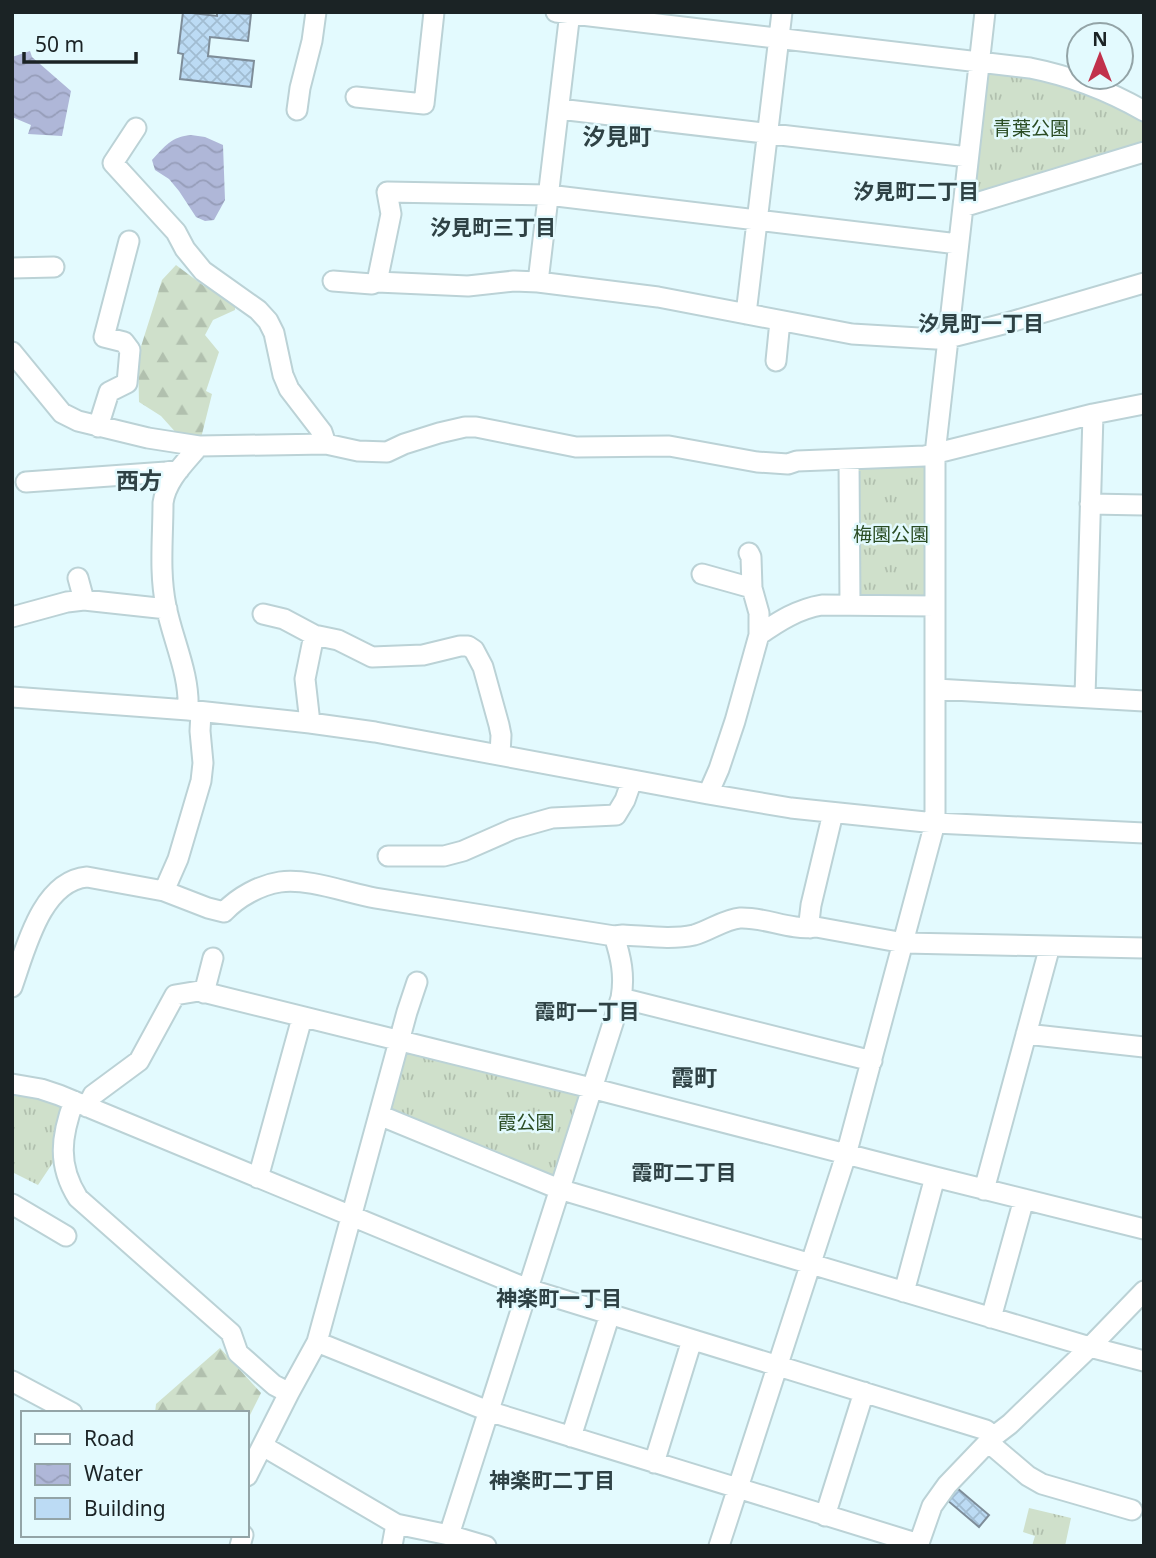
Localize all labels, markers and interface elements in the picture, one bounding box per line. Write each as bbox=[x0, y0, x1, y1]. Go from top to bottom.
scale bar bbox=[24, 21, 136, 65]
north arrow bbox=[1065, 21, 1135, 91]
text: N bbox=[1092, 26, 1108, 52]
text: 50 m bbox=[35, 30, 84, 58]
park label: 青葉公園 bbox=[993, 115, 1069, 141]
district label: 汐見町 bbox=[583, 120, 652, 152]
district label: 汐見町二丁目 bbox=[853, 177, 979, 205]
district label: 汐見町三丁目 bbox=[430, 213, 556, 241]
district label: 汐見町一丁目 bbox=[918, 309, 1044, 337]
district label: 西方 bbox=[116, 464, 162, 496]
park label: 梅園公園 bbox=[853, 521, 929, 547]
district label: 霞町一丁目 bbox=[535, 997, 640, 1025]
district label: 霞町 bbox=[671, 1061, 717, 1093]
park label: 霞公園 bbox=[497, 1109, 555, 1135]
district label: 霞町二丁目 bbox=[632, 1158, 737, 1186]
district label: 神楽町一丁目 bbox=[496, 1284, 622, 1312]
legend bbox=[21, 1411, 248, 1537]
text: Road bbox=[84, 1424, 134, 1452]
text: Water bbox=[84, 1459, 143, 1487]
district label: 神楽町二丁目 bbox=[489, 1466, 615, 1494]
text: Building bbox=[84, 1494, 166, 1522]

